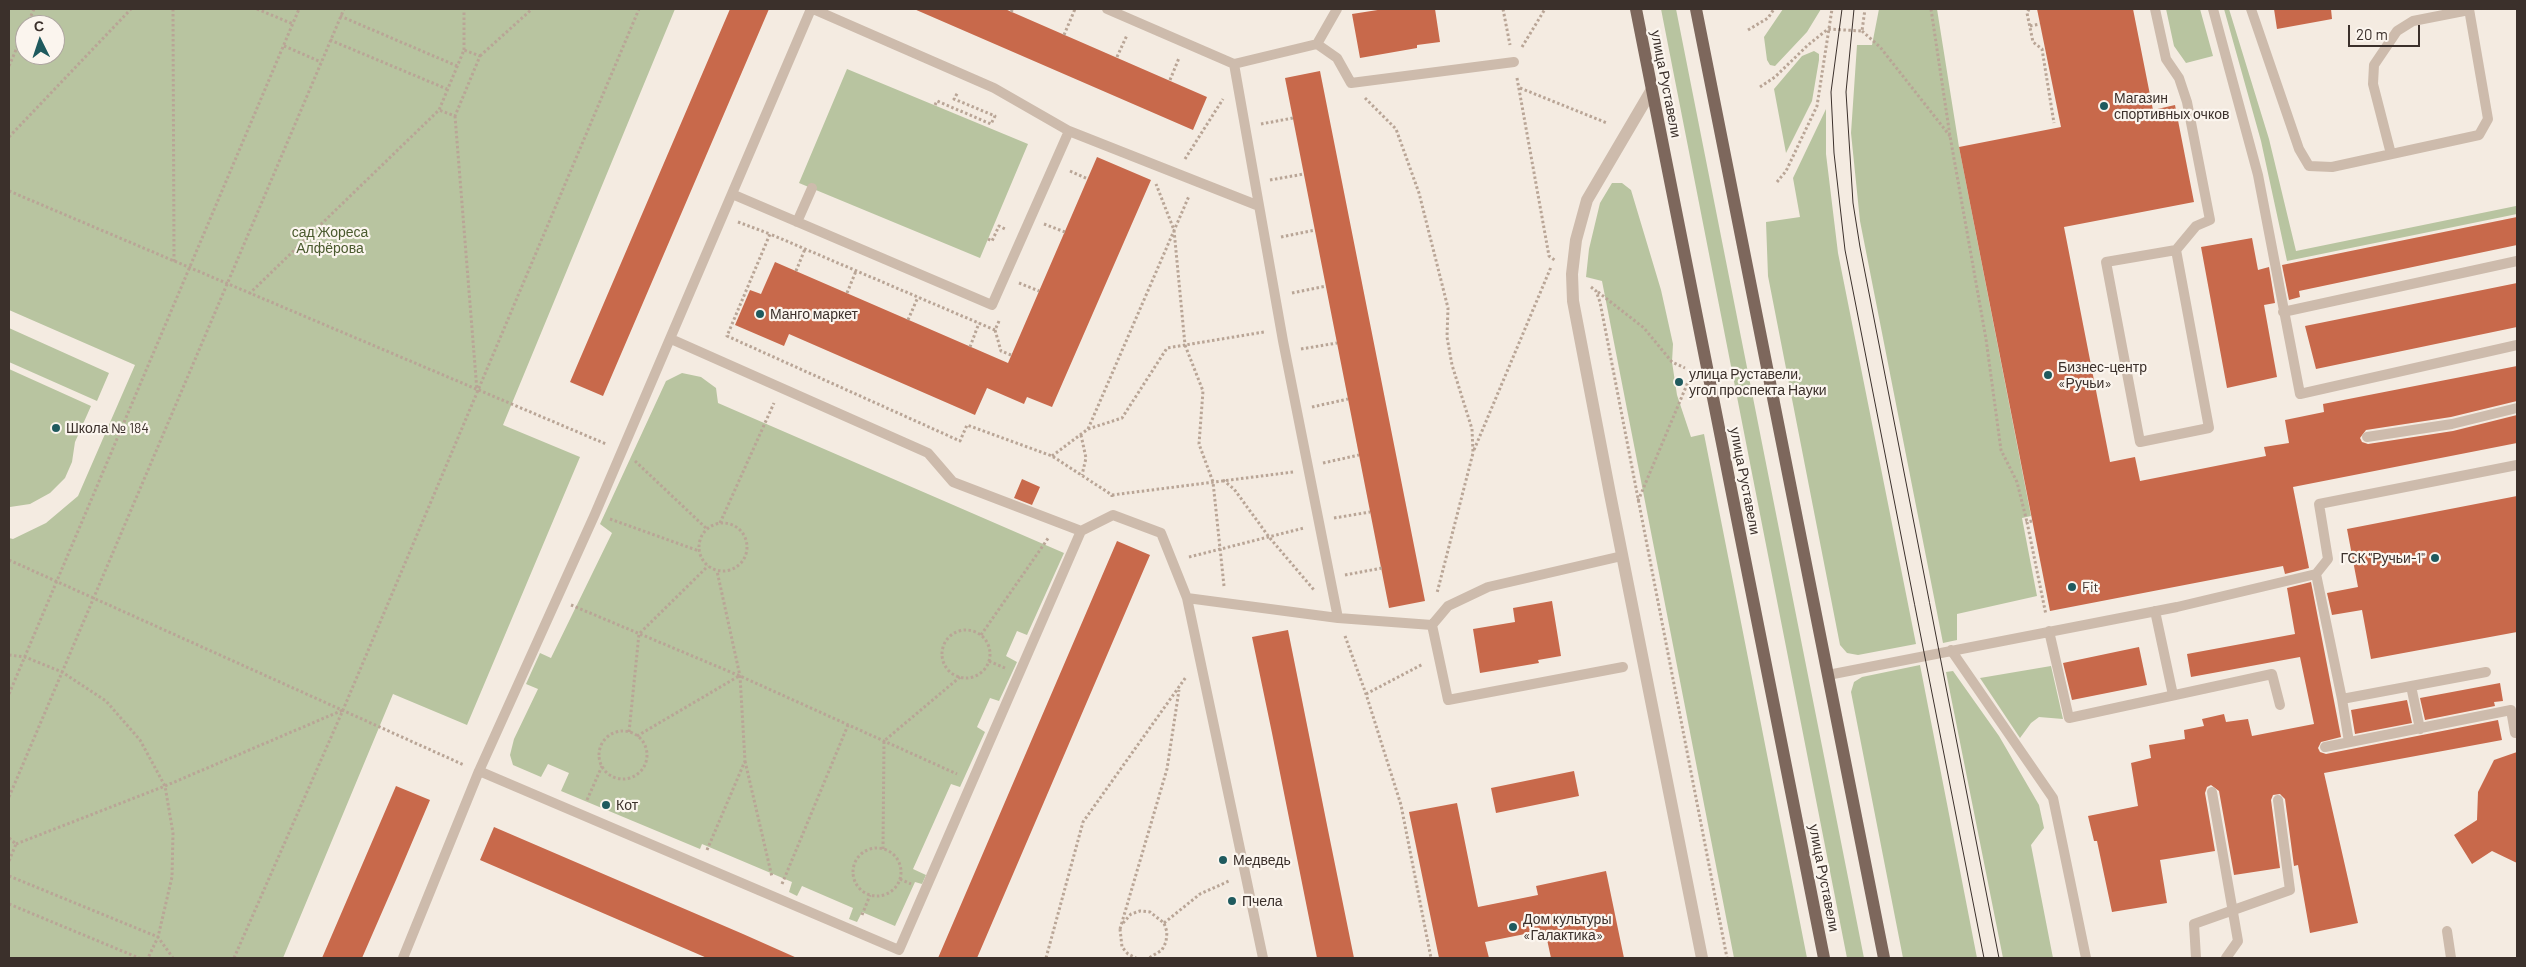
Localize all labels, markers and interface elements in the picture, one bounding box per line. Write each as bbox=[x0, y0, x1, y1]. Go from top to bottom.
north arrow bbox=[15, 15, 65, 65]
scale bar bbox=[2351, 15, 2424, 47]
text: С bbox=[33, 17, 45, 34]
text: 20 m bbox=[2356, 25, 2388, 43]
street label: улица Руставели bbox=[1647, 29, 1685, 139]
place label: Магазин спортивных очков bbox=[2114, 90, 2229, 122]
marker: Магазин спортивных очков bbox=[2098, 100, 2110, 112]
park label: сад Жореса Алфёрова bbox=[292, 224, 368, 256]
place label: Манго маркет bbox=[770, 306, 858, 322]
marker: Манго маркет bbox=[754, 308, 766, 320]
place label: Бизнес-центр «Ручьи» bbox=[2058, 359, 2147, 392]
place label: улица Руставели, угол проспекта Науки bbox=[1689, 366, 1827, 398]
marker: Бизнес-центр «Ручьи» bbox=[2042, 369, 2054, 381]
marker: улица Руставели, угол проспекта Науки bbox=[1673, 376, 1685, 388]
place label: Школа № 184 bbox=[66, 420, 149, 436]
marker: Школа № 184 bbox=[50, 422, 62, 434]
street label: улица Руставели bbox=[1726, 426, 1764, 536]
place label: ГСК "Ручьи-1" bbox=[2340, 550, 2425, 566]
marker: ГСК "Ручьи-1" bbox=[2429, 552, 2441, 564]
place label: Fit bbox=[2082, 579, 2099, 595]
marker: Fit bbox=[2066, 581, 2078, 593]
place label: Кот bbox=[616, 797, 638, 813]
marker: Кот bbox=[600, 799, 612, 811]
street label: улица Руставели bbox=[1805, 823, 1843, 933]
place label: Медведь bbox=[1233, 852, 1291, 868]
marker: Медведь bbox=[1217, 854, 1229, 866]
place label: Пчела bbox=[1242, 893, 1283, 909]
marker: Пчела bbox=[1226, 895, 1238, 907]
place label: Дом культуры «Галактика» bbox=[1523, 911, 1611, 944]
marker: Дом культуры «Галактика» bbox=[1507, 921, 1519, 933]

